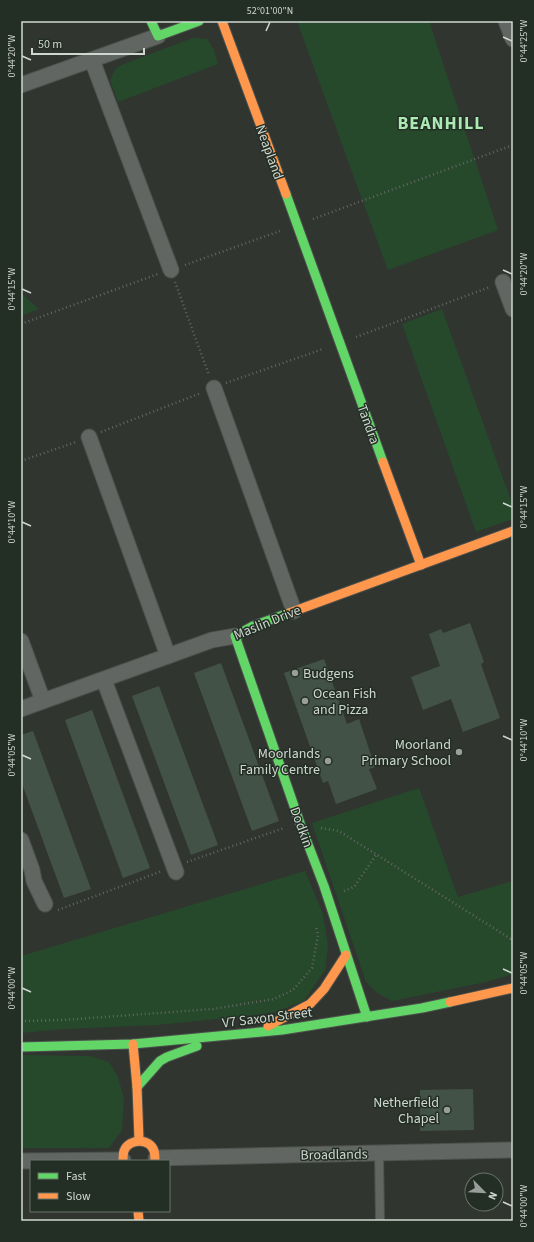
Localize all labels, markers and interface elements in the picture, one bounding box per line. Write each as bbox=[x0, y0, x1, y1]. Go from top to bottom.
text: 52°01'00"N bbox=[247, 4, 293, 18]
text: 0°44'25"W bbox=[517, 19, 531, 62]
scale bar bbox=[32, 30, 144, 56]
text: 0°44'20"W bbox=[5, 34, 19, 77]
text: 50 m bbox=[38, 36, 62, 53]
district label: BEANHILL bbox=[397, 111, 485, 136]
street label: Neapland bbox=[250, 122, 288, 182]
text: 0°44'20"W bbox=[517, 252, 531, 295]
text: 0°44'15"W bbox=[5, 267, 19, 310]
street label: Tandra bbox=[352, 402, 384, 447]
text: 0°44'15"W bbox=[517, 485, 531, 528]
text: 0°44'10"W bbox=[5, 500, 19, 543]
street label: Maslin Drive bbox=[231, 600, 304, 645]
place label: Budgens bbox=[303, 664, 354, 684]
marker: Budgens bbox=[290, 668, 300, 678]
place label: Ocean Fish and Pizza bbox=[313, 684, 377, 720]
marker: Ocean Fish and Pizza bbox=[300, 696, 310, 706]
text: 0°44'10"W bbox=[517, 718, 531, 761]
text: 0°44'05"W bbox=[5, 733, 19, 776]
place label: Moorland Primary School bbox=[361, 735, 451, 771]
place label: Moorlands Family Centre bbox=[240, 744, 320, 780]
marker: Moorland Primary School bbox=[454, 747, 464, 757]
marker: Moorlands Family Centre bbox=[323, 756, 333, 766]
street label: Dodkin bbox=[284, 804, 318, 850]
text: 0°44'05"W bbox=[517, 951, 531, 994]
text: 0°44'00"W bbox=[5, 966, 19, 1009]
street label: V7 Saxon Street bbox=[221, 1003, 314, 1033]
place label: Netherfield Chapel bbox=[373, 1093, 439, 1129]
marker: Netherfield Chapel bbox=[442, 1105, 452, 1115]
street label: Broadlands bbox=[300, 1144, 368, 1166]
legend bbox=[30, 1160, 170, 1212]
text: Fast bbox=[66, 1168, 86, 1185]
north arrow bbox=[464, 1172, 504, 1212]
text: 0°44'00"W bbox=[517, 1184, 531, 1227]
text: Slow bbox=[66, 1188, 91, 1205]
text: N bbox=[484, 1189, 501, 1202]

